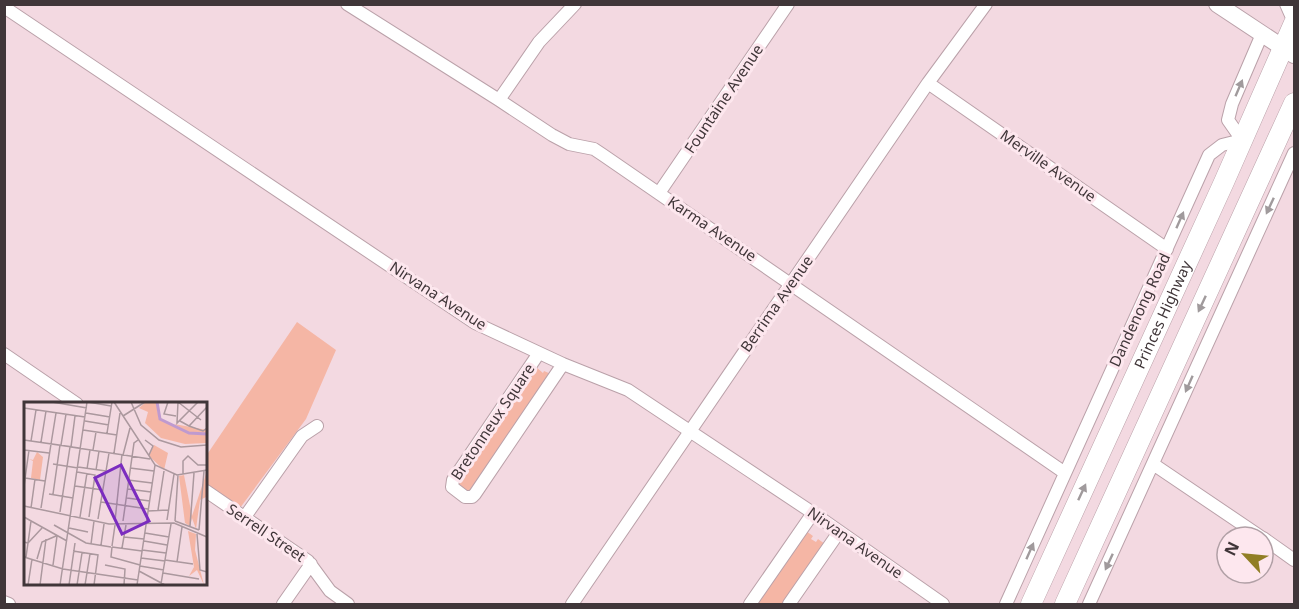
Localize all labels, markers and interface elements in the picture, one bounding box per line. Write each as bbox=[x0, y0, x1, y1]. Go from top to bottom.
street label: Fountaine Avenue bbox=[679, 40, 767, 157]
one-way arrow bbox=[1235, 79, 1244, 97]
street label: Merville Avenue bbox=[997, 125, 1100, 206]
street label: Karma Avenue bbox=[664, 191, 761, 265]
one-way arrow bbox=[1265, 198, 1275, 216]
one-way arrow bbox=[1175, 211, 1185, 229]
street label: Dandenong Road bbox=[1104, 250, 1174, 370]
street label: Berrima Avenue bbox=[735, 251, 817, 356]
street label: Nirvana Avenue bbox=[386, 256, 491, 334]
street label: Princes Highway bbox=[1129, 257, 1196, 372]
one-way arrow bbox=[1196, 295, 1206, 313]
street label: Bretonneux Square bbox=[446, 359, 539, 483]
one-way arrow bbox=[1184, 375, 1194, 393]
inset map bbox=[24, 402, 207, 585]
one-way arrow bbox=[1077, 483, 1086, 500]
street label: Serrell Street bbox=[223, 499, 310, 566]
street label: Nirvana Avenue bbox=[804, 502, 907, 582]
north arrow bbox=[1215, 525, 1275, 585]
text: N bbox=[1219, 538, 1244, 559]
one-way arrow bbox=[1026, 543, 1035, 560]
one-way arrow bbox=[1104, 553, 1113, 570]

